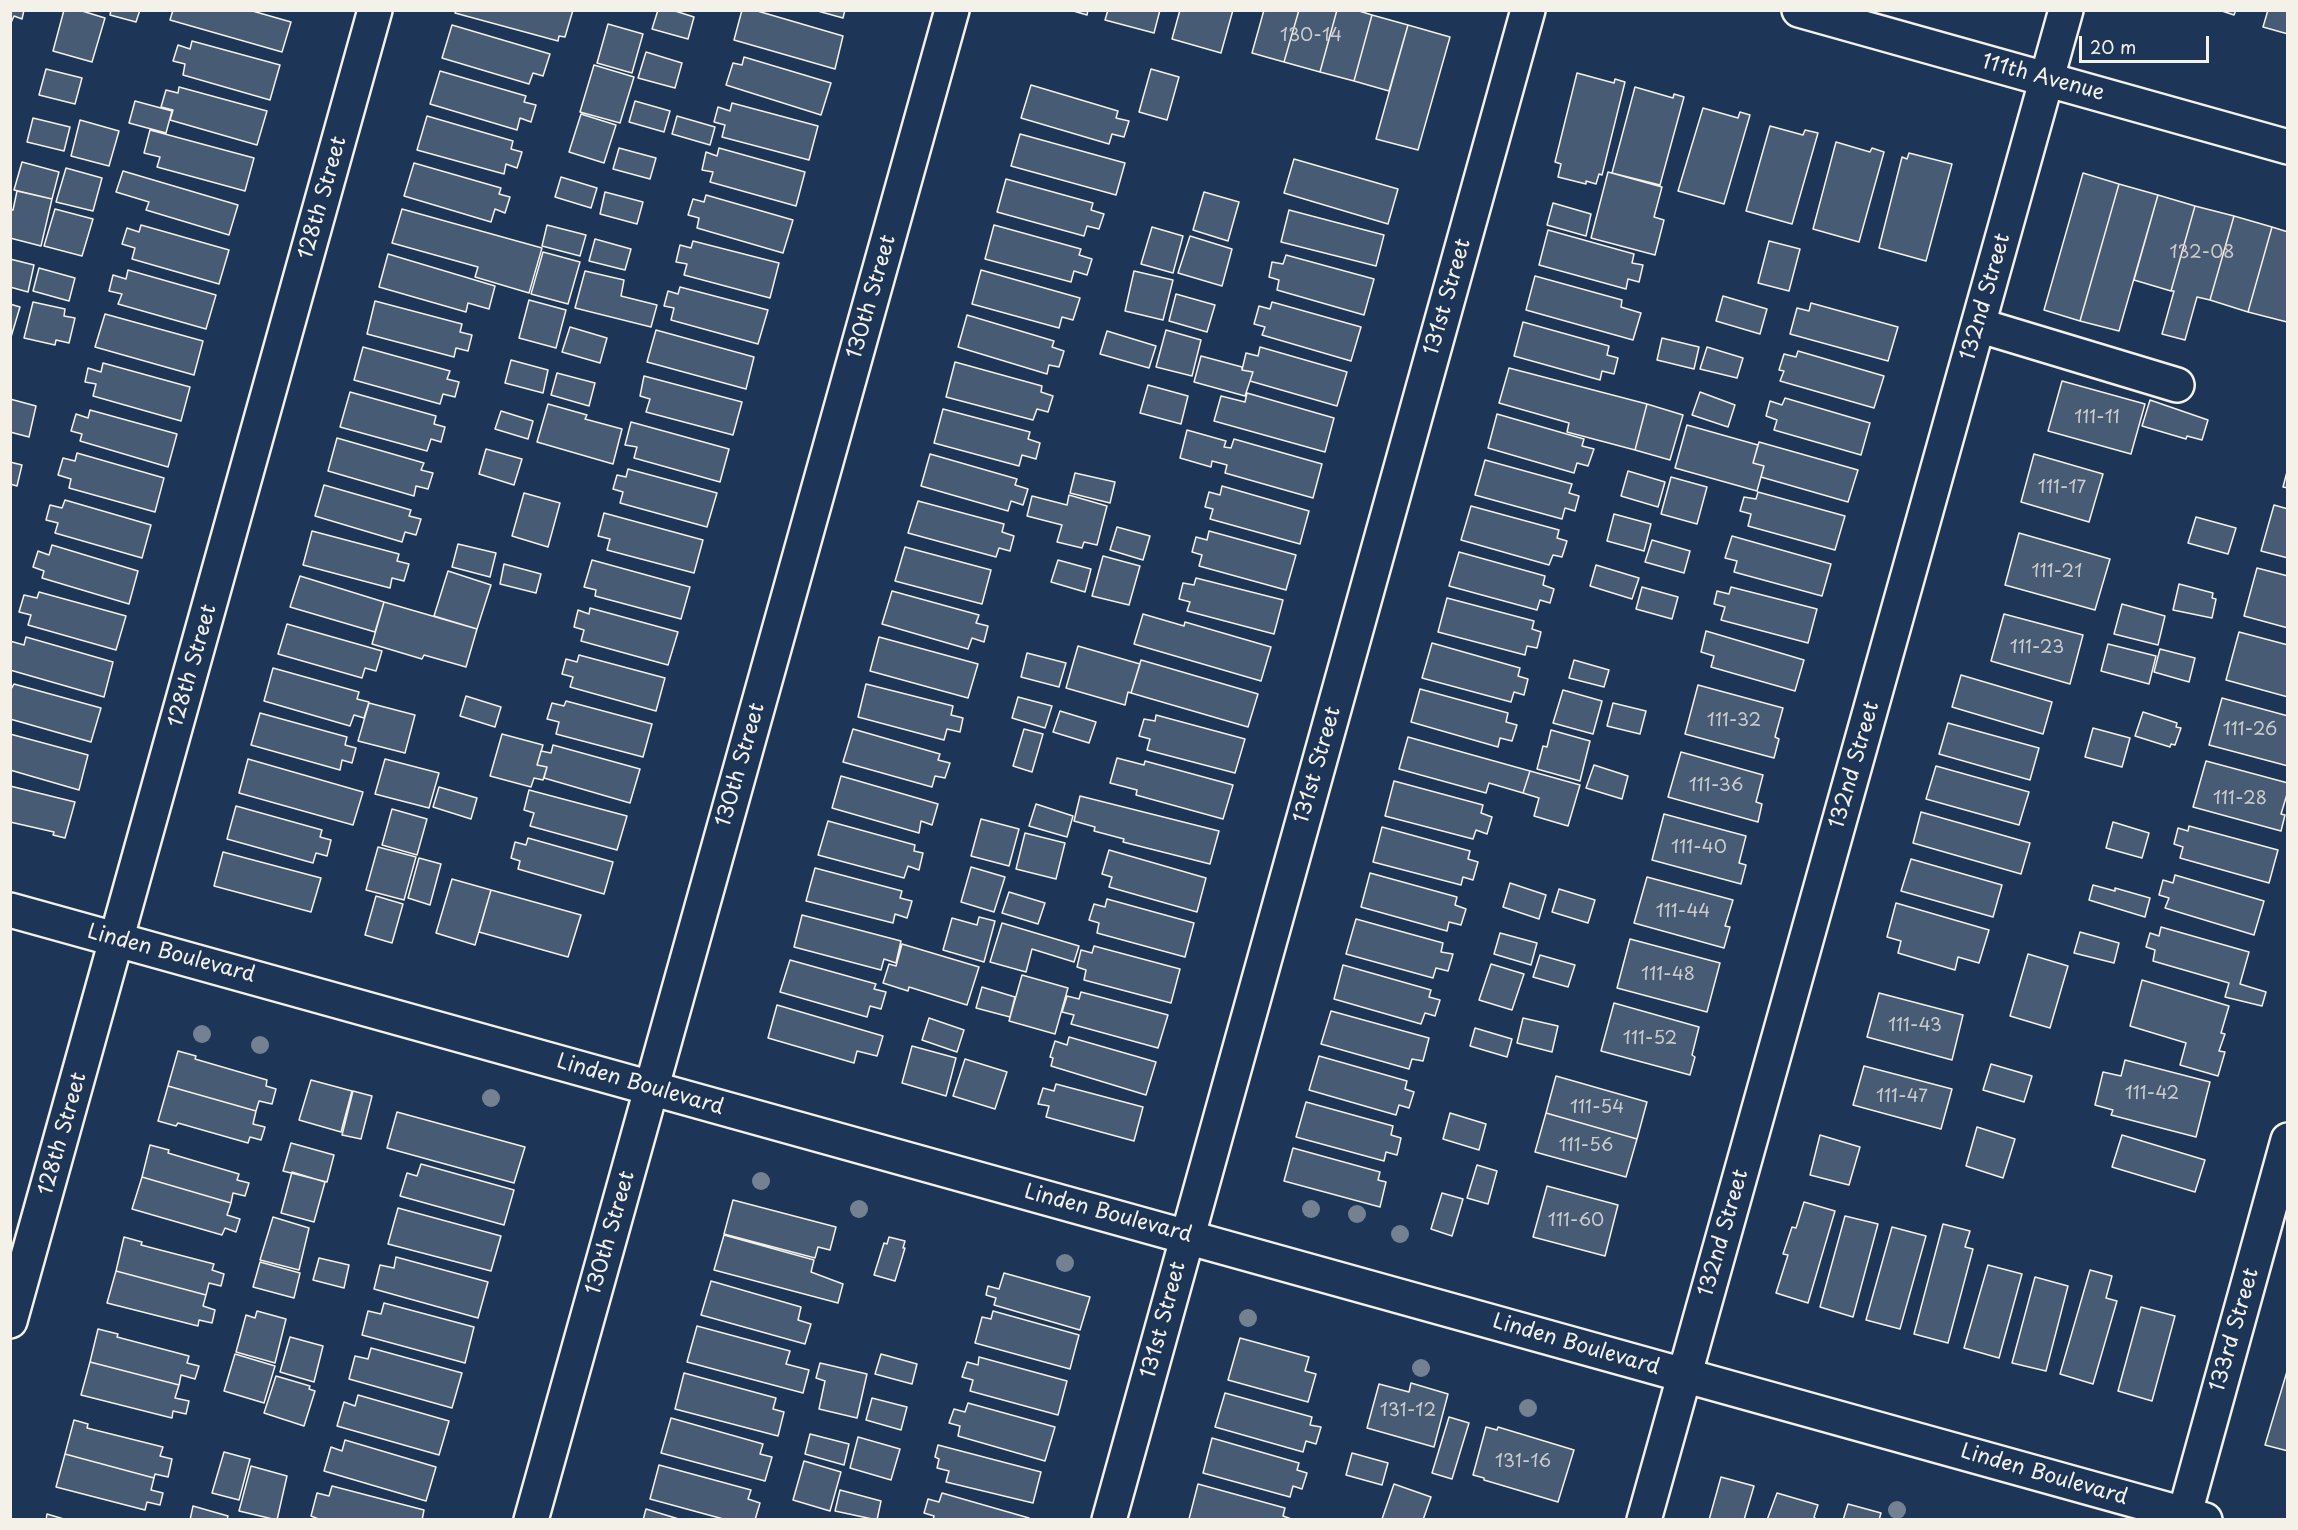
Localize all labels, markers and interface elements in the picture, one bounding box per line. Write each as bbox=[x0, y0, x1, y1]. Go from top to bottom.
scale bar bbox=[2082, 24, 2212, 62]
house number: 130-14 bbox=[1280, 25, 1342, 47]
text: 20 m bbox=[2090, 33, 2136, 60]
street label: 111th Avenue bbox=[1979, 50, 2107, 106]
street label: 128th Street bbox=[293, 134, 353, 262]
street label: 132nd Street bbox=[1956, 231, 2016, 363]
street label: 130th Street bbox=[842, 232, 902, 362]
street label: 131st Street bbox=[1419, 236, 1477, 358]
house number: 132-08 bbox=[2169, 242, 2235, 264]
house number: 111-11 bbox=[2074, 407, 2120, 429]
house number: 111-17 bbox=[2038, 477, 2086, 499]
house number: 111-21 bbox=[2032, 561, 2082, 583]
street label: 128th Street bbox=[163, 602, 223, 730]
house number: 111-23 bbox=[2010, 637, 2064, 659]
street label: 132nd Street bbox=[1825, 699, 1885, 831]
street label: 130th Street bbox=[711, 700, 771, 830]
street label: 131st Street bbox=[1289, 704, 1347, 826]
house number: 111-32 bbox=[1707, 710, 1761, 732]
house number: 111-26 bbox=[2223, 719, 2277, 741]
house number: 111-36 bbox=[1689, 775, 1743, 797]
house number: 111-28 bbox=[2213, 788, 2267, 810]
house number: 111-40 bbox=[1671, 837, 1727, 859]
house number: 111-44 bbox=[1656, 901, 1710, 923]
street label: Linden Boulevard bbox=[84, 919, 258, 989]
house number: 111-48 bbox=[1641, 964, 1695, 986]
house number: 111-43 bbox=[1888, 1015, 1942, 1037]
house number: 111-52 bbox=[1623, 1028, 1677, 1050]
street label: Linden Boulevard bbox=[554, 1049, 726, 1121]
street label: 128th Street bbox=[33, 1070, 93, 1198]
house number: 111-42 bbox=[2125, 1083, 2179, 1105]
house number: 111-47 bbox=[1876, 1086, 1928, 1108]
house number: 111-54 bbox=[1570, 1097, 1624, 1119]
house number: 111-56 bbox=[1559, 1135, 1613, 1157]
street label: 132nd Street bbox=[1694, 1167, 1754, 1299]
street label: 130th Street bbox=[581, 1168, 641, 1298]
street label: Linden Boulevard bbox=[1021, 1179, 1195, 1249]
house number: 111-60 bbox=[1548, 1210, 1604, 1232]
street label: 131st Street bbox=[1136, 1259, 1192, 1381]
street label: 133rd Street bbox=[2205, 1265, 2265, 1395]
street label: Linden Boulevard bbox=[1490, 1309, 1662, 1381]
house number: 131-12 bbox=[1380, 1400, 1436, 1422]
street label: Linden Boulevard bbox=[1958, 1439, 2130, 1511]
house number: 131-16 bbox=[1495, 1451, 1551, 1473]

